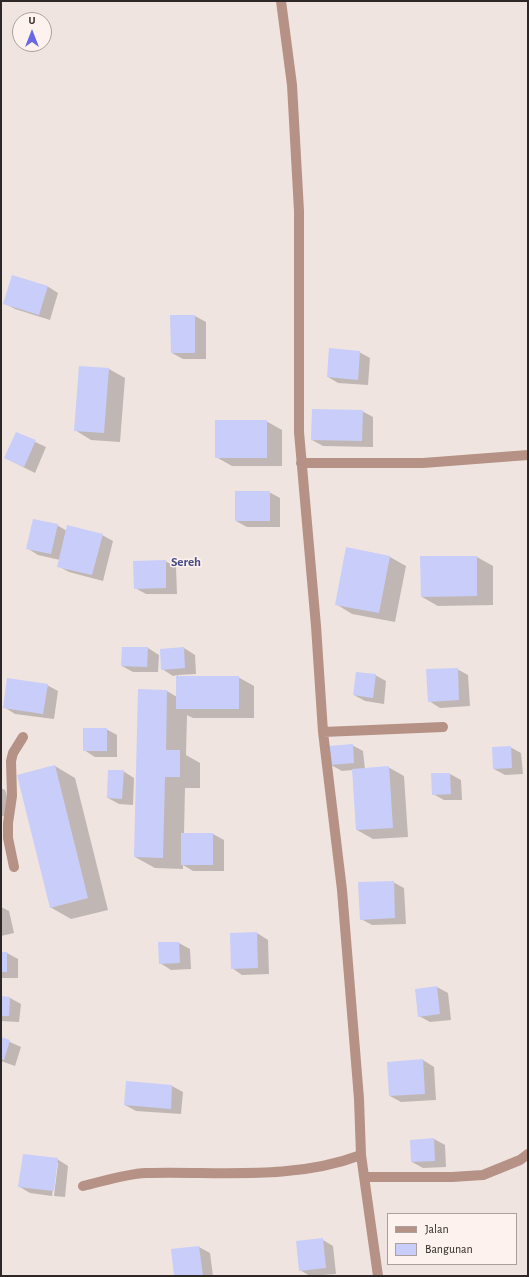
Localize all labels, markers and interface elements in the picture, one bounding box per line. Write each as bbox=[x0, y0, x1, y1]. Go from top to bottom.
north arrow bbox=[12, 12, 52, 52]
text: U bbox=[28, 15, 36, 26]
district label: Sereh bbox=[171, 554, 201, 570]
legend bbox=[387, 1213, 517, 1265]
text: Jalan bbox=[425, 1223, 449, 1235]
text: Bangunan bbox=[425, 1243, 473, 1255]

